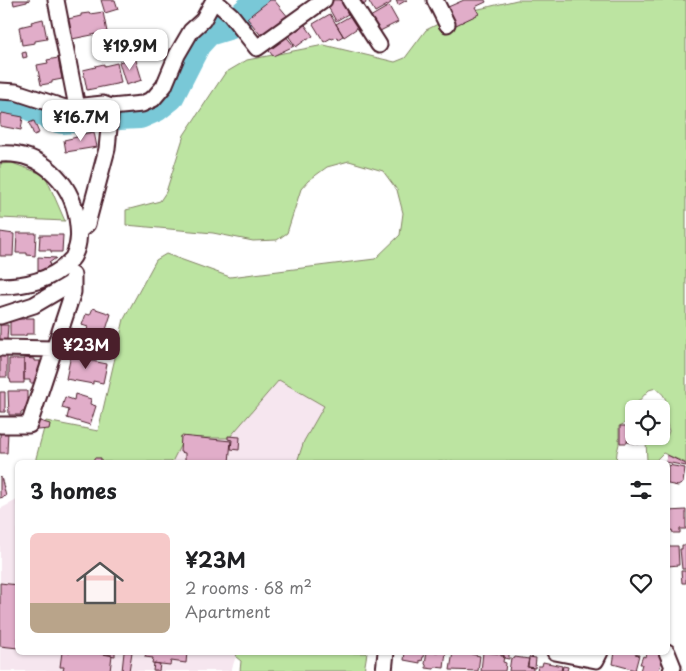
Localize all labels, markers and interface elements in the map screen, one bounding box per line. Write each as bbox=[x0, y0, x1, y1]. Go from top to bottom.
pin: ¥19.9M bbox=[89, 28, 171, 71]
text: ¥19.9M bbox=[103, 33, 157, 57]
pin: ¥16.7M bbox=[40, 100, 122, 142]
text: ¥16.7M bbox=[53, 104, 109, 128]
pin: ¥23M bbox=[56, 328, 116, 370]
text: ¥23M bbox=[63, 332, 109, 356]
map controls bbox=[625, 400, 670, 445]
button: locate bbox=[625, 400, 670, 445]
text: 3 homes bbox=[30, 474, 117, 506]
icon: filters bbox=[627, 476, 655, 504]
text: ¥23M bbox=[185, 543, 246, 575]
icon: home bbox=[70, 553, 130, 613]
icon: heart bbox=[627, 569, 655, 597]
text: 2 rooms · 68 m² bbox=[185, 575, 312, 599]
text: Apartment bbox=[185, 599, 270, 623]

